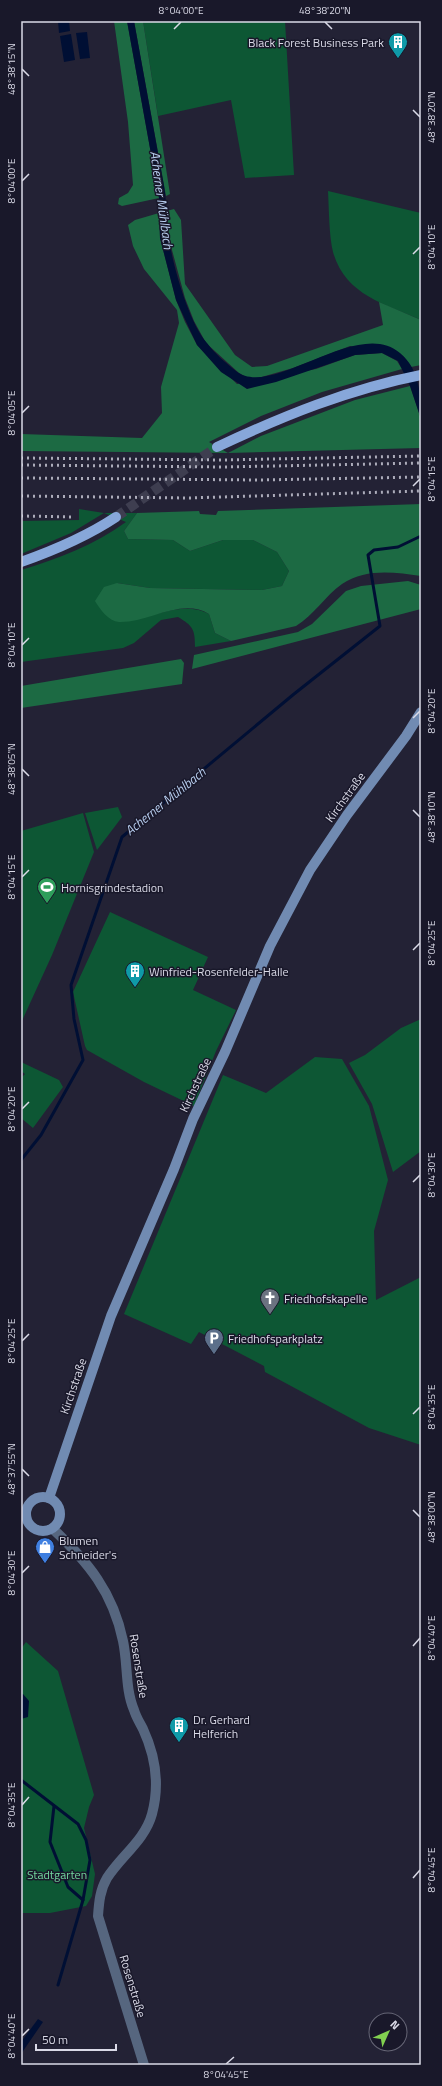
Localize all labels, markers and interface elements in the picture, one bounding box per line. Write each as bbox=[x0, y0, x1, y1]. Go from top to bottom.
text: 8°04'00"E bbox=[159, 3, 204, 18]
text: 48°38'20"N bbox=[299, 3, 351, 18]
building icon: Black Forest Business Park bbox=[387, 31, 409, 59]
place label: Black Forest Business Park bbox=[248, 33, 384, 52]
text: 48°38'15"N bbox=[4, 43, 19, 95]
text: 48°38'20"N bbox=[424, 91, 439, 143]
water label: Acherner Mühlbach bbox=[145, 150, 179, 251]
text: 8°04'00"E bbox=[4, 158, 19, 203]
text: 8°04'10"E bbox=[424, 224, 439, 269]
text: 8°04'05"E bbox=[4, 390, 19, 435]
text: 8°04'15"E bbox=[424, 456, 439, 501]
text: 8°04'10"E bbox=[4, 622, 19, 667]
text: 8°04'20"E bbox=[424, 688, 439, 733]
text: 48°38'05"N bbox=[4, 743, 19, 795]
water label: Acherner Mühlbach bbox=[120, 762, 210, 840]
street label: Kirchstraße bbox=[320, 768, 370, 826]
text: 48°38'10"N bbox=[424, 791, 439, 843]
text: 8°04'15"E bbox=[4, 854, 19, 899]
sports icon: Hornisgrindestadion bbox=[36, 876, 58, 904]
place label: Hornisgrindestadion bbox=[61, 878, 163, 897]
text: 8°04'25"E bbox=[424, 920, 439, 965]
building icon: Winfried-Rosenfelder-Halle bbox=[124, 960, 146, 988]
place label: Winfried-Rosenfelder-Halle bbox=[149, 962, 289, 981]
street label: Kirchstraße bbox=[174, 1055, 216, 1115]
text: 8°04'20"E bbox=[4, 1086, 19, 1131]
text: 8°04'30"E bbox=[424, 1152, 439, 1197]
church icon: Friedhofskapelle bbox=[259, 1287, 281, 1315]
place label: Friedhofskapelle bbox=[284, 1289, 367, 1308]
text: 8°04'25"E bbox=[4, 1318, 19, 1363]
parking icon: Friedhofsparkplatz bbox=[203, 1327, 225, 1355]
place label: Friedhofsparkplatz bbox=[228, 1329, 323, 1348]
street label: Kirchstraße bbox=[55, 1355, 91, 1417]
text: 8°04'35"E bbox=[424, 1384, 439, 1429]
text: 48°37'55"N bbox=[4, 1443, 19, 1495]
text: 48°38'00"N bbox=[424, 1491, 439, 1543]
place label: Blumen Schneider's bbox=[59, 1531, 117, 1564]
shop icon: Blumen Schneider's bbox=[34, 1536, 56, 1564]
text: 8°04'30"E bbox=[4, 1550, 19, 1595]
text: 8°04'40"E bbox=[424, 1615, 439, 1660]
street label: Rosenstraße bbox=[125, 1633, 153, 1699]
place label: Dr. Gerhard Helferich bbox=[193, 1710, 250, 1743]
building icon: Dr. Gerhard Helferich bbox=[168, 1715, 190, 1743]
text: 8°04'35"E bbox=[4, 1782, 19, 1827]
text: 8°04'45"E bbox=[424, 1847, 439, 1892]
park label: Stadtgarten bbox=[27, 1865, 87, 1884]
street label: Rosenstraße bbox=[114, 1952, 152, 2020]
north arrow bbox=[368, 2012, 408, 2052]
text: 8°04'40"E bbox=[4, 2013, 19, 2058]
text: N bbox=[387, 2017, 403, 2033]
scale bar bbox=[36, 2026, 116, 2052]
text: 50 m bbox=[42, 2030, 68, 2049]
text: 8°04'45"E bbox=[204, 2067, 249, 2082]

